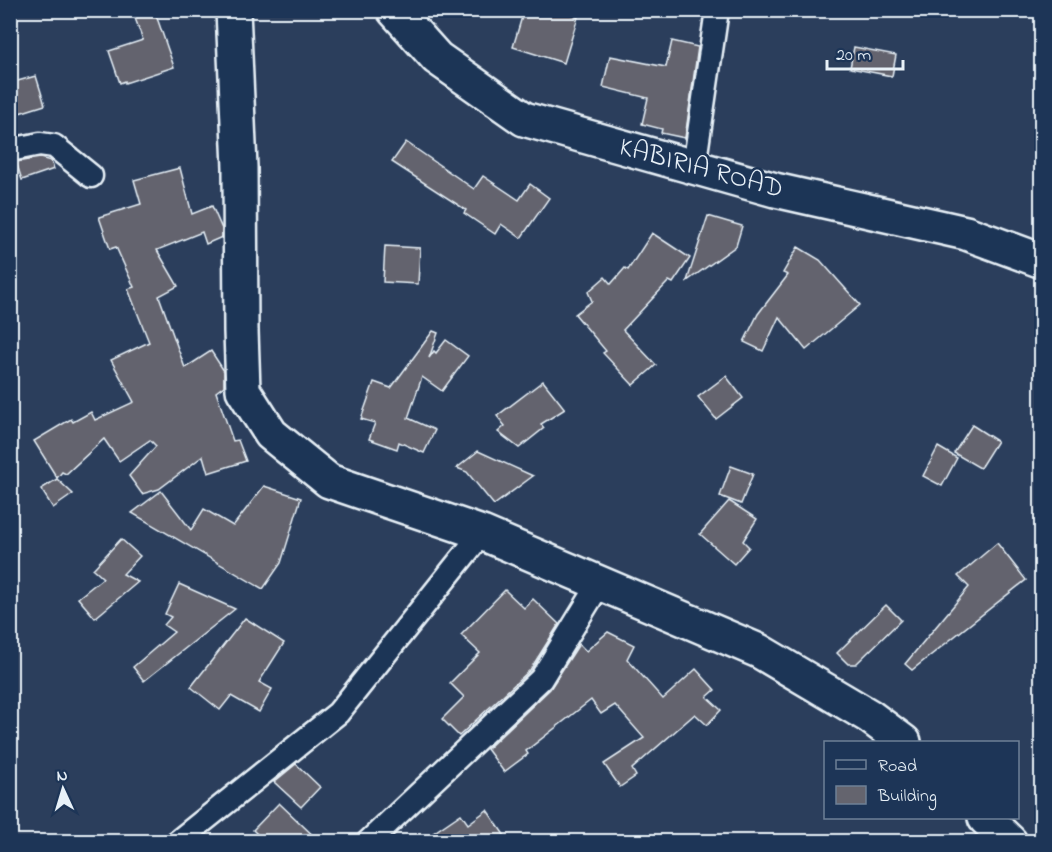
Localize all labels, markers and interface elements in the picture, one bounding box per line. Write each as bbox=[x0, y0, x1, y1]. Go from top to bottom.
scale bar bbox=[827, 33, 904, 71]
text: 20 m bbox=[836, 43, 871, 69]
street label: KABIRIA ROAD bbox=[615, 128, 787, 210]
legend bbox=[824, 741, 1019, 819]
text: Road bbox=[878, 754, 917, 780]
north arrow bbox=[33, 759, 93, 819]
text: N bbox=[56, 764, 69, 788]
text: Building bbox=[877, 784, 937, 811]

